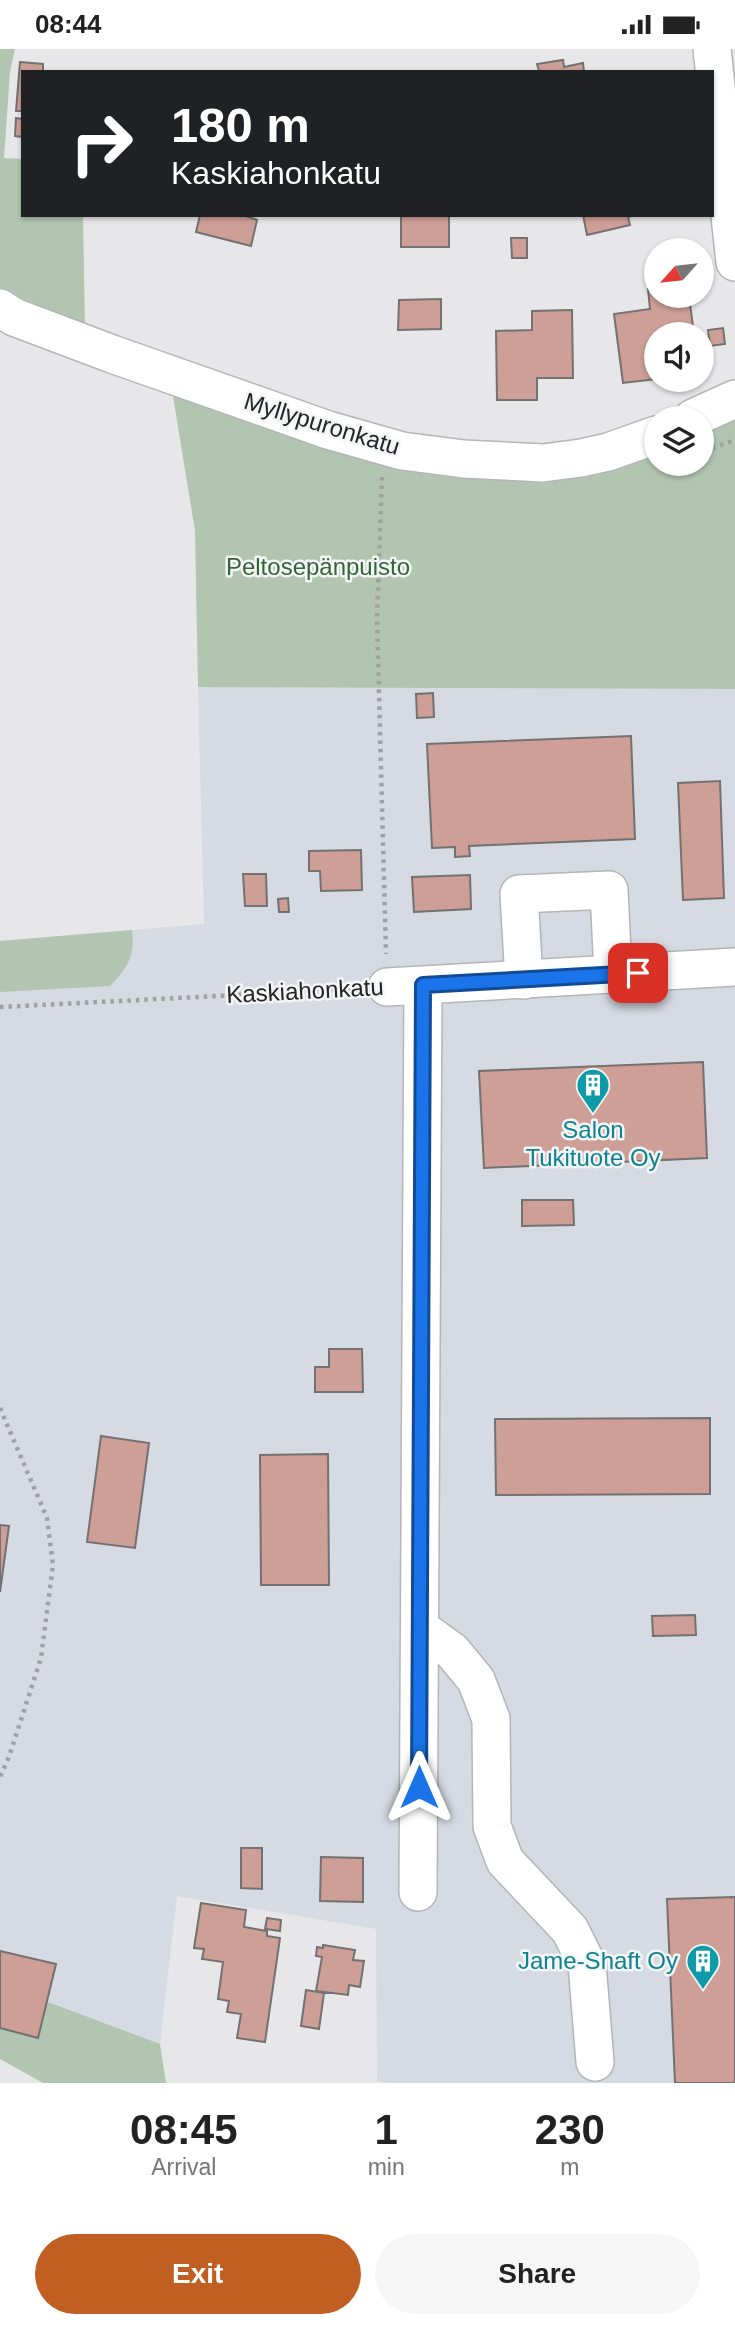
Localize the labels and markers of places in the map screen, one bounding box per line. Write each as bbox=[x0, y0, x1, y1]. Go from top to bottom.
pin bbox=[608, 943, 668, 1003]
building icon: Salon Tukituote Oy bbox=[574, 1066, 612, 1115]
place label: Salon Tukituote Oy bbox=[525, 1116, 661, 1171]
building icon: Jame-Shaft Oy bbox=[684, 1942, 722, 1991]
place label: Jame-Shaft Oy bbox=[518, 1947, 678, 1974]

